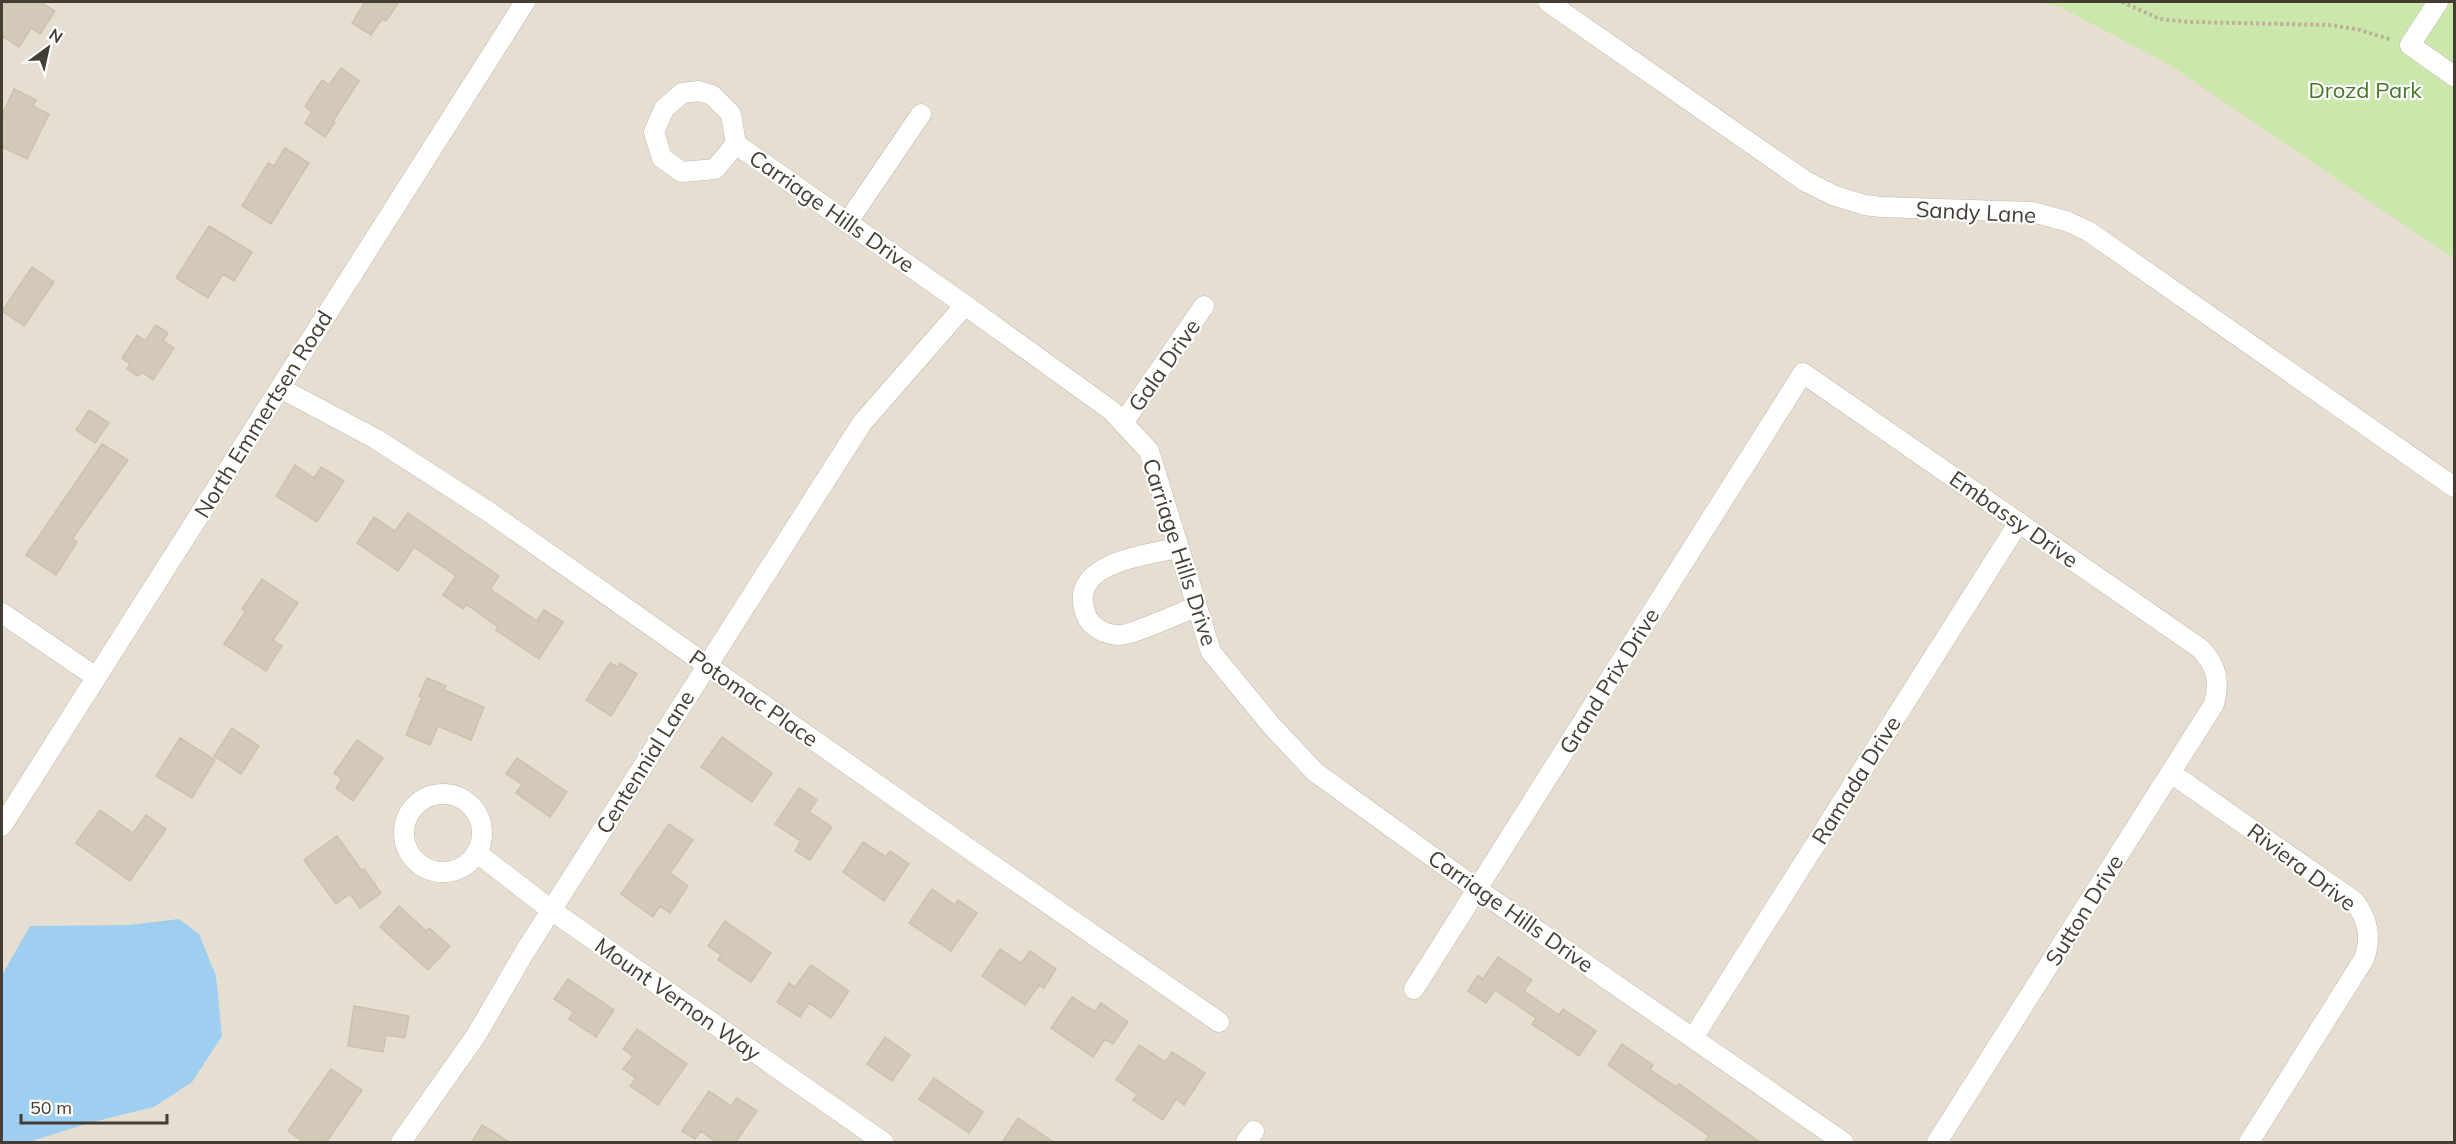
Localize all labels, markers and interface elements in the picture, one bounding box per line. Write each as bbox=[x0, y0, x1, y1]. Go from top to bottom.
north arrow bbox=[18, 18, 78, 78]
text: N bbox=[46, 24, 67, 47]
park label: Drozd Park bbox=[2308, 76, 2422, 104]
street label: Carriage Hills Drive bbox=[744, 143, 920, 279]
street label: Sandy Lane bbox=[1915, 195, 2037, 229]
street label: North Emmertsen Road bbox=[188, 305, 338, 523]
street label: Gala Drive bbox=[1122, 313, 1206, 417]
street label: Carriage Hills Drive bbox=[1136, 455, 1224, 649]
street label: Embassy Drive bbox=[1944, 464, 2084, 574]
street label: Grand Prix Drive bbox=[1553, 603, 1665, 759]
street label: Potomac Place bbox=[684, 643, 824, 753]
street label: Centennial Lane bbox=[590, 685, 700, 839]
street label: Ramada Drive bbox=[1805, 711, 1907, 849]
street label: Riviera Drive bbox=[2242, 817, 2362, 917]
street label: Carriage Hills Drive bbox=[1423, 843, 1599, 979]
street label: Sutton Drive bbox=[2039, 849, 2129, 971]
street label: Mount Vernon Way bbox=[589, 931, 767, 1067]
scale bar bbox=[21, 1087, 166, 1125]
text: 50 m bbox=[30, 1096, 72, 1119]

